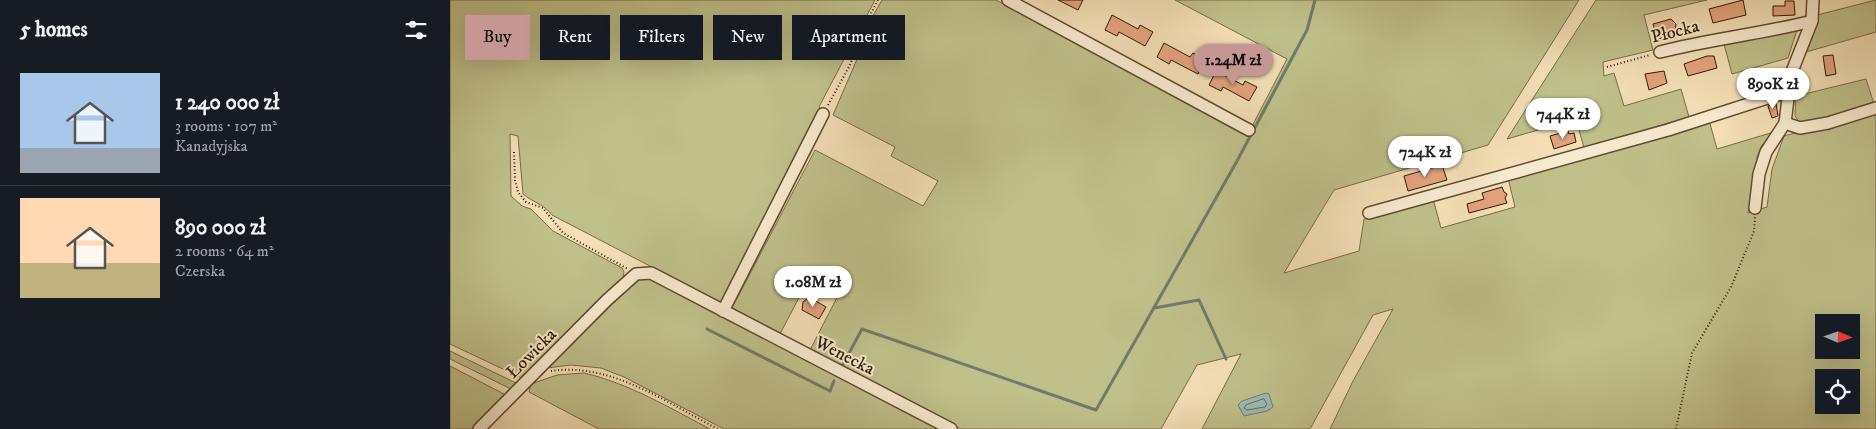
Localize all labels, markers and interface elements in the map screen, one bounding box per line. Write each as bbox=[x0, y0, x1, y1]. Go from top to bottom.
chip: Buy bbox=[465, 15, 530, 60]
chip: Rent bbox=[540, 15, 610, 60]
chip: Filters bbox=[620, 15, 703, 60]
chip: New bbox=[713, 15, 782, 60]
chip: Apartment bbox=[792, 15, 905, 60]
street label: Płocka bbox=[1649, 15, 1702, 49]
icon: filters bbox=[402, 16, 430, 44]
text: 5 homes bbox=[20, 17, 88, 43]
pin: 1.24M zł bbox=[1181, 44, 1285, 86]
text: 1.24M zł bbox=[1205, 50, 1261, 70]
pin: 890K zł bbox=[1727, 68, 1819, 110]
text: 890K zł bbox=[1747, 74, 1799, 94]
text: 1 240 000 zł bbox=[175, 90, 279, 116]
icon: home bbox=[60, 93, 120, 153]
pin: 744K zł bbox=[1517, 98, 1609, 140]
text: 744K zł bbox=[1537, 104, 1590, 124]
text: 3 rooms · 107 m² bbox=[175, 116, 277, 136]
text: Kanadyjska bbox=[175, 136, 248, 156]
pin: 724K zł bbox=[1379, 136, 1471, 178]
text: 724K zł bbox=[1399, 142, 1451, 162]
text: 890 000 zł bbox=[175, 215, 266, 241]
icon: home bbox=[60, 218, 120, 278]
text: 2 rooms · 64 m² bbox=[175, 241, 274, 261]
text: Czerska bbox=[175, 261, 225, 281]
pin: 1.08M zł bbox=[761, 266, 865, 308]
text: 1.08M zł bbox=[785, 272, 841, 292]
north arrow bbox=[1815, 314, 1860, 359]
map controls bbox=[1815, 314, 1860, 414]
street label: Łowicka bbox=[502, 324, 562, 383]
street label: Wenecka bbox=[810, 331, 878, 380]
button: locate bbox=[1815, 369, 1860, 414]

